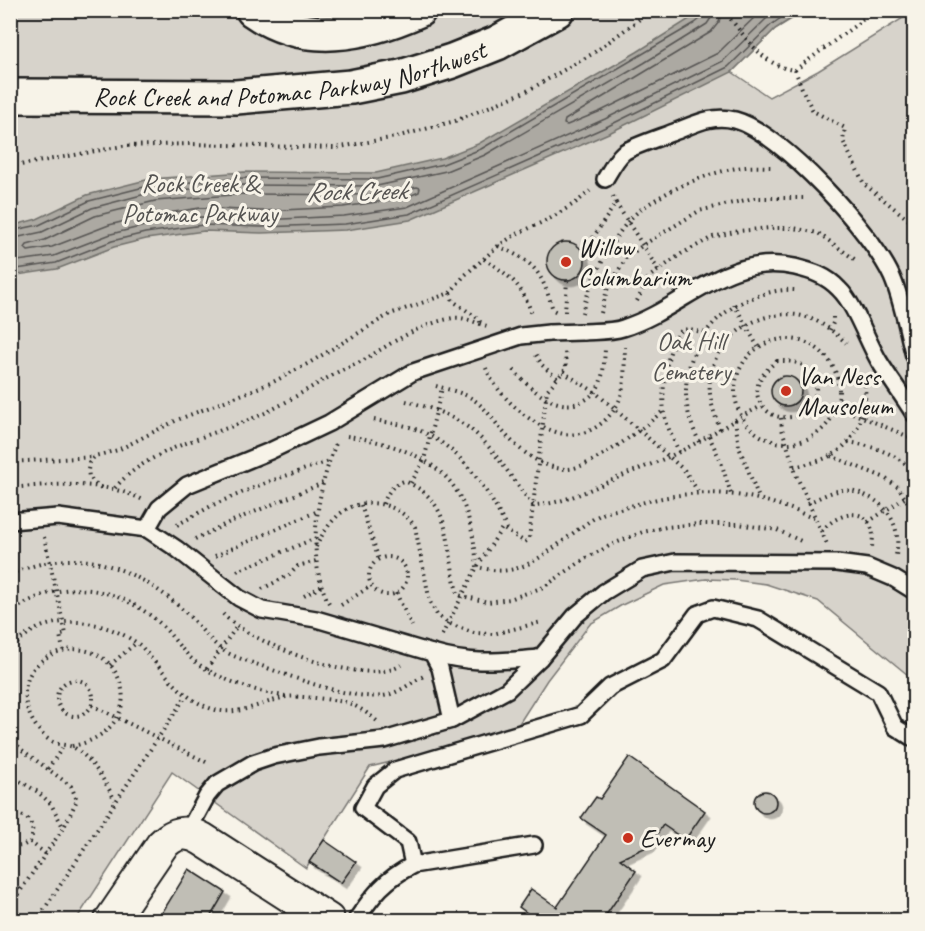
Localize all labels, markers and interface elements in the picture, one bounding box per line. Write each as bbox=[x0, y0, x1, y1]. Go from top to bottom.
street label: Rock Creek and Potomac Parkway Northwest bbox=[93, 32, 493, 114]
park label: Rock Creek & Potomac Parkway bbox=[123, 167, 280, 230]
water label: Rock Creek bbox=[306, 173, 411, 209]
place label: Willow Columbarium bbox=[578, 231, 693, 294]
marker: Willow Columbarium bbox=[559, 255, 573, 269]
park label: Oak Hill Cemetery bbox=[651, 325, 733, 388]
place label: Van Ness Mausoleum bbox=[798, 360, 894, 423]
marker: Van Ness Mausoleum bbox=[779, 384, 793, 398]
place label: Evermay bbox=[640, 822, 716, 855]
marker: Evermay bbox=[621, 831, 635, 845]

